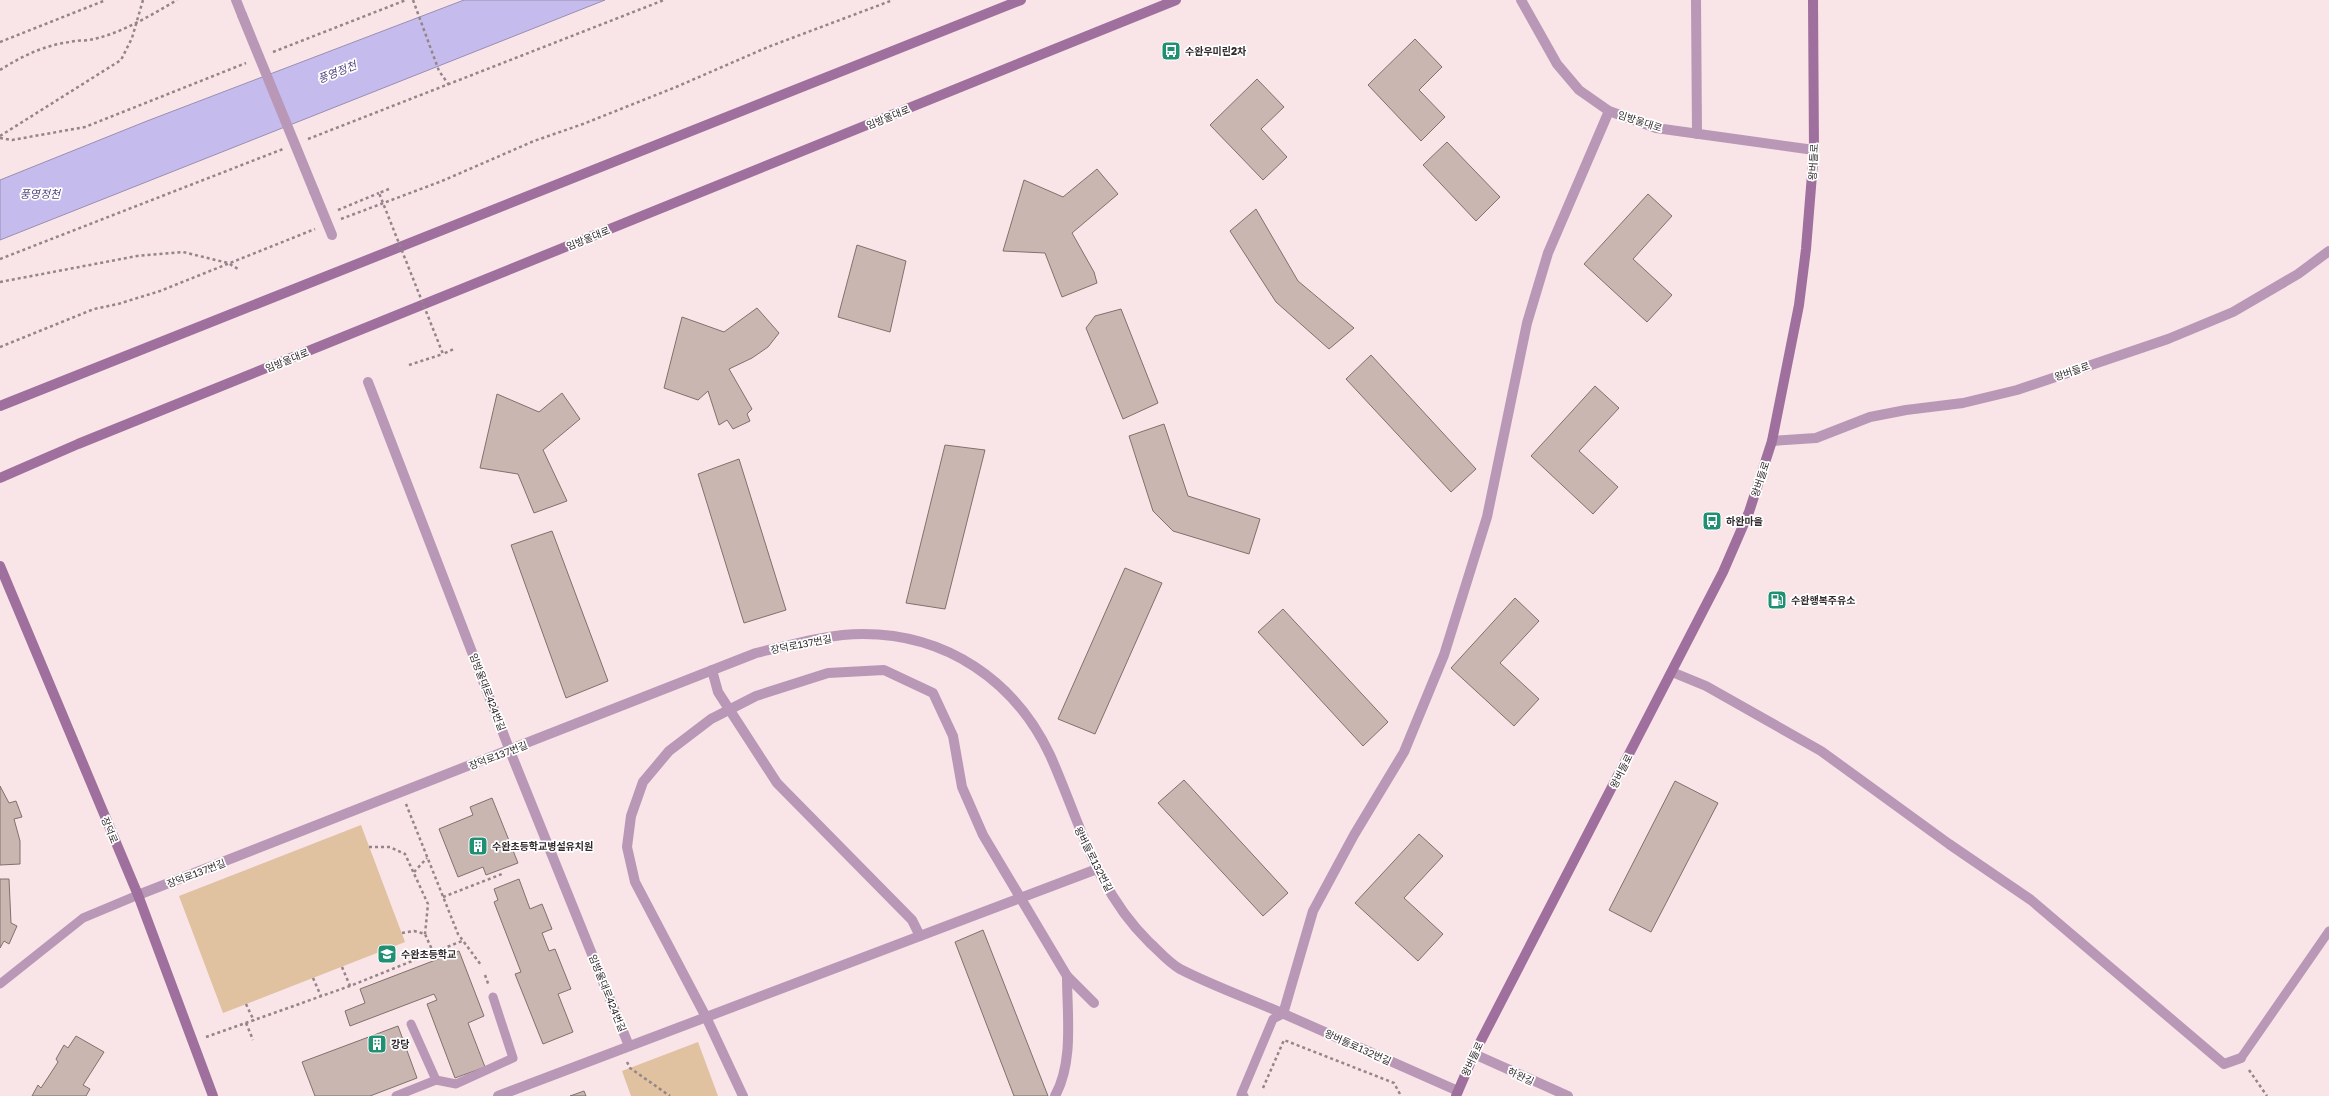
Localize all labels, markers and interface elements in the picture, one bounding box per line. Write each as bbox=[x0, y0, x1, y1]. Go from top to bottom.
bus stop icon: 수완우미린2차 bbox=[1160, 40, 1182, 62]
place label: 수완우미린2차 bbox=[1185, 45, 1247, 57]
water label: 풍영정천 bbox=[316, 57, 360, 85]
street label: 임방울대로 bbox=[864, 103, 912, 131]
street label: 임방울대로 bbox=[1616, 108, 1664, 134]
street label: 왕버들로 bbox=[1806, 143, 1820, 181]
water label: 풍영정천 bbox=[20, 187, 62, 200]
street label: 임방울대로 bbox=[564, 224, 612, 252]
street label: 임방울대로 bbox=[263, 346, 311, 374]
street label: 왕버들로 bbox=[2053, 359, 2091, 383]
street label: 왕버들로 bbox=[1749, 460, 1771, 498]
bus stop icon: 하완마을 bbox=[1701, 510, 1723, 532]
place label: 하완마을 bbox=[1726, 515, 1763, 527]
fuel station icon: 수완행복주유소 bbox=[1766, 589, 1788, 611]
place label: 수완행복주유소 bbox=[1791, 594, 1855, 606]
street label: 장덕로137번길 bbox=[769, 632, 833, 656]
street label: 임방울대로424번길 bbox=[468, 651, 508, 733]
street label: 장덕로137번길 bbox=[467, 738, 529, 772]
street label: 왕버들로 bbox=[1607, 752, 1635, 790]
street label: 장덕로 bbox=[99, 815, 121, 845]
street label: 왕버들로132번길 bbox=[1072, 824, 1116, 894]
building icon: 수완초등학교병설유치원 bbox=[467, 835, 489, 857]
place label: 수완초등학교병설유치원 bbox=[492, 840, 593, 852]
street label: 장덕로137번길 bbox=[165, 856, 227, 890]
school or university icon: 수완초등학교 bbox=[376, 943, 398, 965]
place label: 수완초등학교 bbox=[401, 948, 456, 960]
street label: 임방울대로424번길 bbox=[587, 953, 629, 1033]
street label: 왕버들로132번길 bbox=[1323, 1027, 1393, 1067]
building icon: 강당 bbox=[366, 1033, 388, 1055]
place label: 강당 bbox=[391, 1038, 409, 1050]
street label: 왕버들로 bbox=[1459, 1040, 1485, 1078]
street label: 하완길 bbox=[1506, 1065, 1536, 1087]

